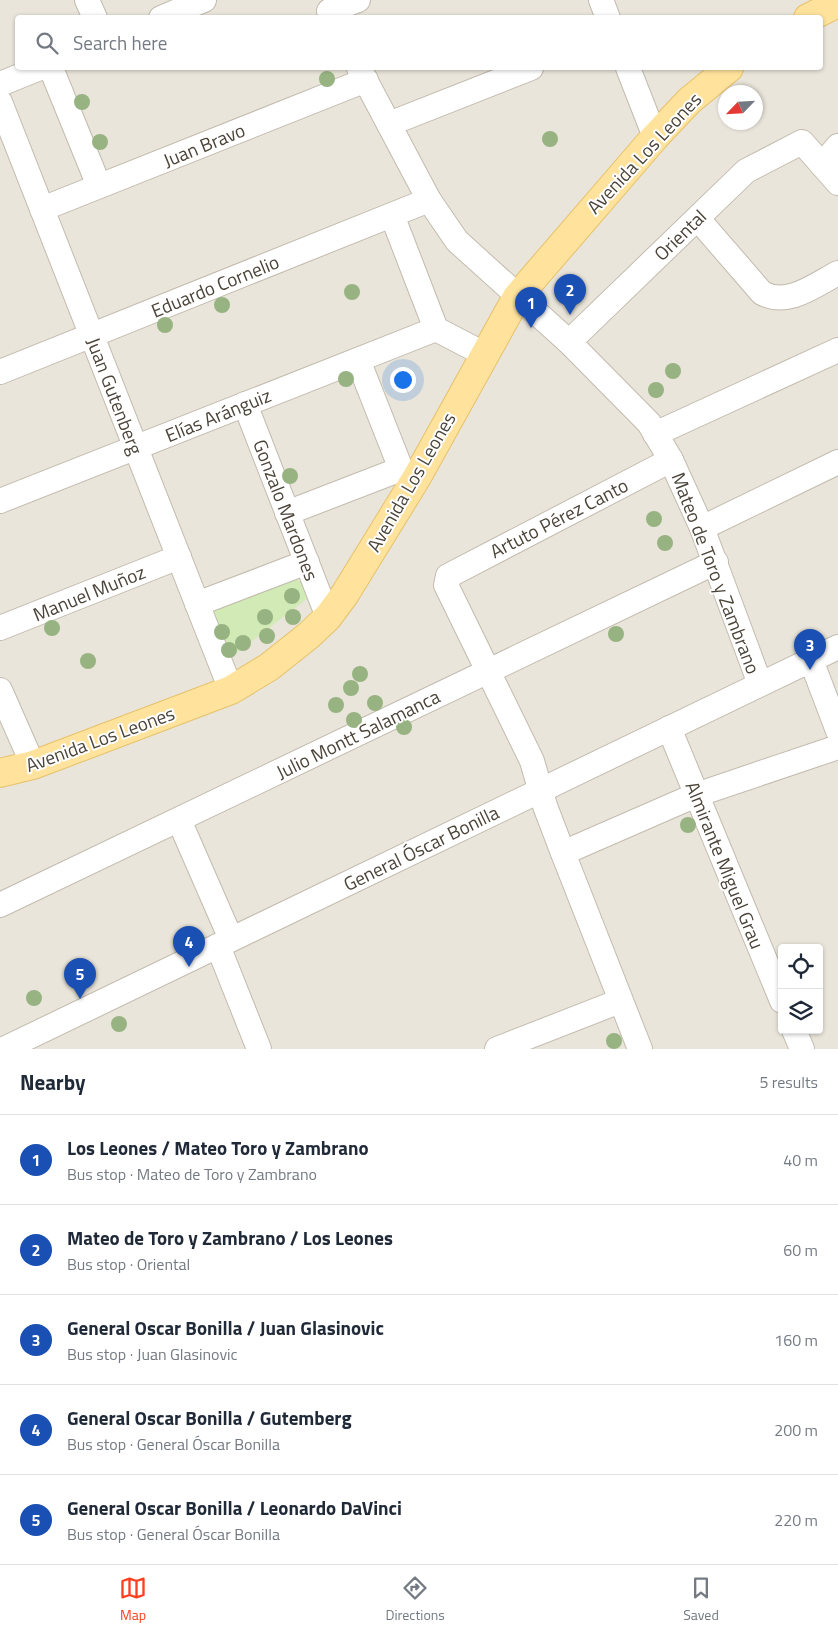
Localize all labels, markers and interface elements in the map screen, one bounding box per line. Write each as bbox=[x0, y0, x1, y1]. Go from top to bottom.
search box bbox=[15, 15, 823, 70]
text: Search here bbox=[73, 28, 167, 57]
icon: search bbox=[33, 29, 61, 57]
street label: Avenida Los Leones bbox=[579, 85, 708, 220]
north arrow bbox=[718, 85, 763, 130]
street label: Juan Bravo bbox=[158, 115, 249, 174]
street label: Oriental bbox=[647, 202, 713, 267]
street label: Eduardo Cornelio bbox=[146, 247, 283, 324]
pin: 2 bbox=[554, 274, 586, 315]
pin: 1 bbox=[515, 287, 547, 328]
street label: Juan Gutenberg bbox=[80, 333, 151, 459]
your location bbox=[390, 367, 416, 393]
street label: Elías Aránguiz bbox=[161, 380, 275, 449]
street label: Avenida Los Leones bbox=[359, 406, 462, 557]
street label: Gonzalo Mardones bbox=[246, 435, 327, 585]
street label: Mateo de Toro y Zambrano bbox=[665, 468, 768, 678]
street label: Artuto Pérez Canto bbox=[485, 470, 633, 565]
street label: Manuel Muñoz bbox=[28, 557, 149, 628]
pin: 3 bbox=[794, 629, 826, 670]
street label: Julio Montt Salamanca bbox=[271, 681, 445, 786]
street label: Avenida Los Leones bbox=[21, 698, 179, 779]
street label: Almirante Miguel Grau bbox=[679, 777, 772, 953]
street label: General Óscar Bonilla bbox=[338, 797, 504, 898]
pin: 4 bbox=[173, 926, 205, 967]
map controls bbox=[778, 944, 823, 1034]
button: locate bbox=[778, 944, 823, 989]
pin: 5 bbox=[64, 958, 96, 999]
button: layers bbox=[778, 989, 823, 1034]
text: Nearby bbox=[20, 1066, 85, 1098]
text: 5 results bbox=[759, 1070, 818, 1094]
text: Los Leones / Mateo Toro y Zambrano bbox=[67, 1133, 369, 1162]
text: 1 bbox=[32, 1148, 40, 1172]
text: 40 m bbox=[783, 1148, 818, 1172]
text: Bus stop · Mateo de Toro y Zambrano bbox=[67, 1162, 317, 1186]
text: Mateo de Toro y Zambrano / Los Leones bbox=[67, 1223, 393, 1252]
text: 2 bbox=[32, 1238, 40, 1262]
text: 60 m bbox=[783, 1238, 818, 1262]
text: Bus stop · Oriental bbox=[67, 1252, 190, 1276]
text: General Oscar Bonilla / Juan Glasinovic bbox=[67, 1313, 384, 1342]
text: 3 bbox=[32, 1328, 40, 1352]
text: 160 m bbox=[774, 1328, 818, 1352]
text: Bus stop · Juan Glasinovic bbox=[67, 1342, 238, 1366]
text: General Oscar Bonilla / Gutemberg bbox=[67, 1403, 352, 1432]
text: 4 bbox=[32, 1418, 40, 1442]
text: 200 m bbox=[774, 1418, 818, 1442]
text: Bus stop · General Óscar Bonilla bbox=[67, 1432, 280, 1456]
text: General Oscar Bonilla / Leonardo DaVinci bbox=[67, 1493, 402, 1522]
text: 5 bbox=[32, 1508, 40, 1532]
text: 220 m bbox=[774, 1508, 818, 1532]
text: Bus stop · General Óscar Bonilla bbox=[67, 1522, 280, 1546]
tab: Map bbox=[119, 1574, 147, 1625]
tab: Directions bbox=[385, 1574, 445, 1625]
tab: Saved bbox=[683, 1574, 719, 1625]

